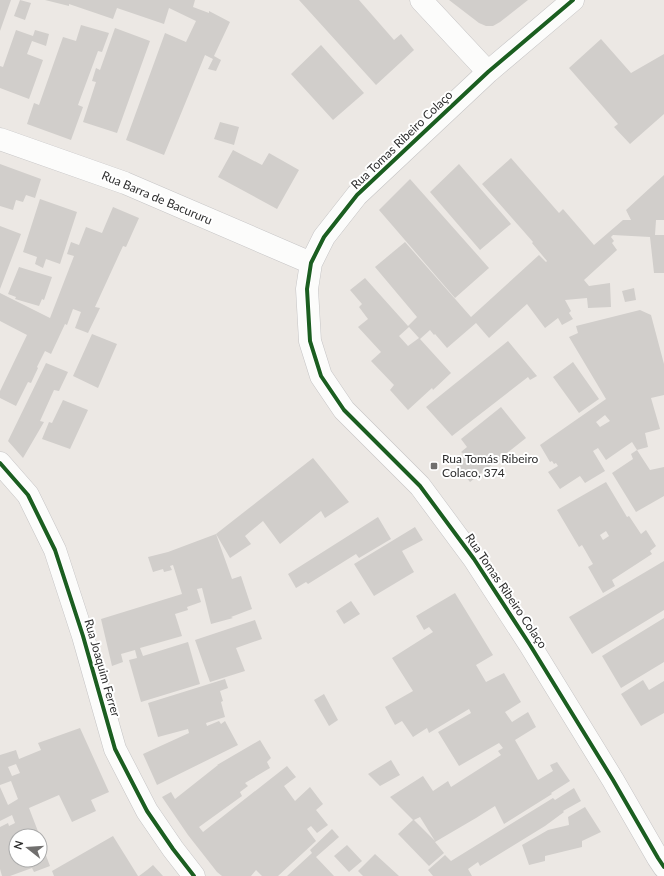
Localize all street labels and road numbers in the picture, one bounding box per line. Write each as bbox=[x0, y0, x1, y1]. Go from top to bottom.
street label: Rua Tomas Ribeiro Colaço bbox=[348, 87, 456, 192]
street label: Rua Barra de Bacururu bbox=[100, 167, 215, 228]
street label: Rua Tomas Ribeiro Colaço bbox=[462, 530, 551, 651]
street label: Rua Joaquim Ferrer bbox=[81, 617, 124, 719]

